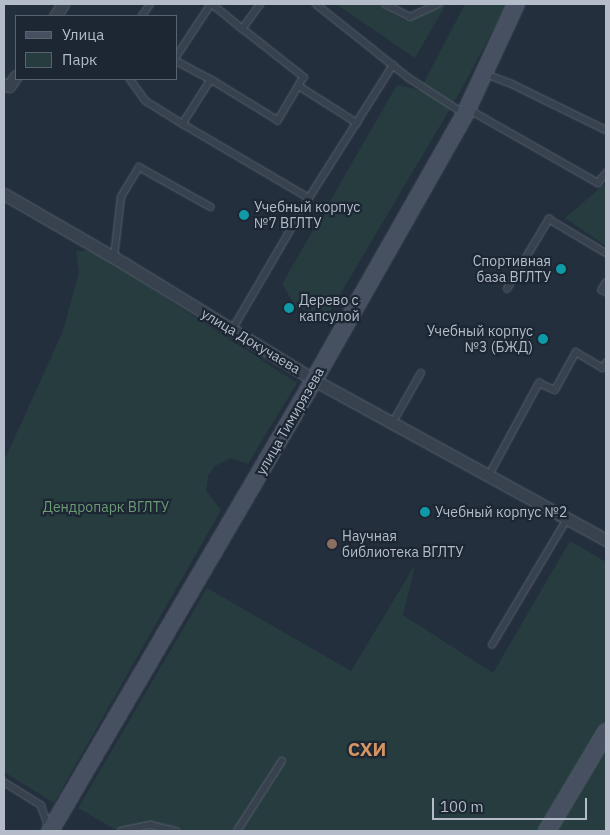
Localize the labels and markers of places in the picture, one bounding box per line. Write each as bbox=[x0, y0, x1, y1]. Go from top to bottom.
place label: Учебный корпус №7 ВГЛТУ bbox=[254, 199, 360, 232]
marker: Учебный корпус №7 ВГЛТУ bbox=[238, 209, 250, 221]
place label: Спортивная база ВГЛТУ bbox=[473, 253, 551, 286]
marker: Спортивная база ВГЛТУ bbox=[555, 263, 567, 275]
place label: Дерево с капсулой bbox=[299, 292, 360, 324]
marker: Дерево с капсулой bbox=[283, 302, 295, 314]
place label: Учебный корпус №3 (БЖД) bbox=[427, 323, 533, 356]
marker: Учебный корпус №3 (БЖД) bbox=[537, 333, 549, 345]
place label: Учебный корпус №2 bbox=[435, 504, 567, 520]
marker: Учебный корпус №2 bbox=[419, 506, 431, 518]
place label: Научная библиотека ВГЛТУ bbox=[342, 528, 464, 560]
marker: Научная библиотека ВГЛТУ bbox=[326, 538, 338, 550]

